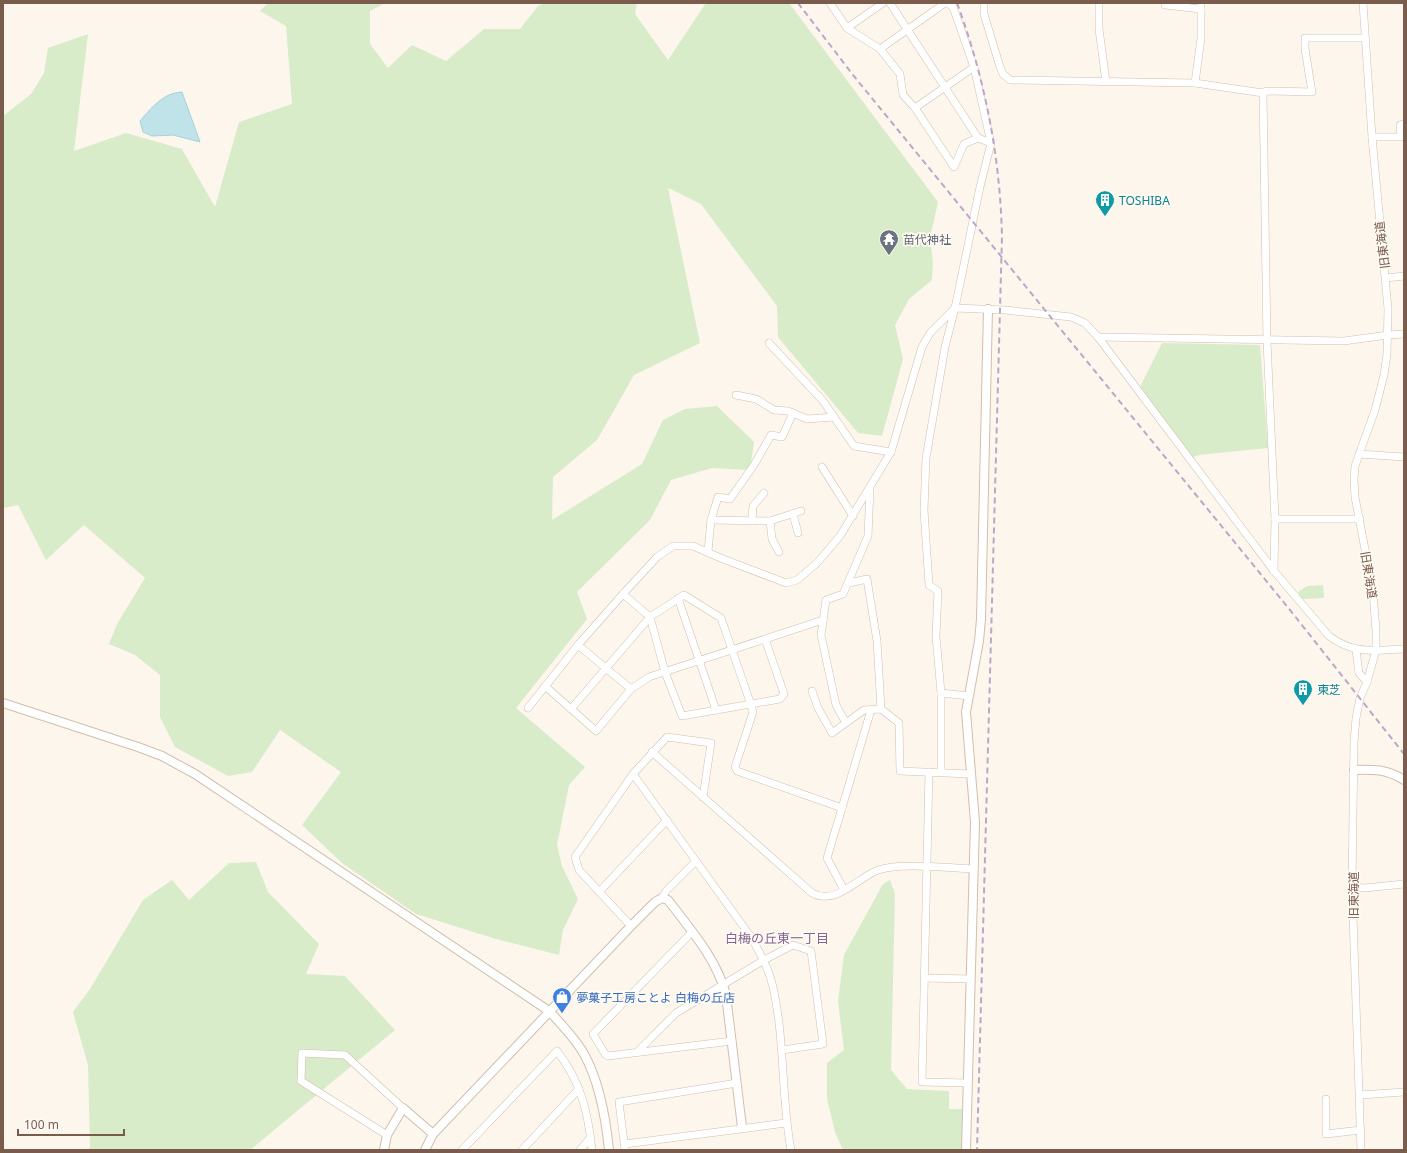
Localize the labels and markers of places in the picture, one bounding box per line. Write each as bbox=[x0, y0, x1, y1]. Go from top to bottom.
building icon: TOSHIBA bbox=[1094, 189, 1116, 217]
place label: TOSHIBA bbox=[1119, 192, 1170, 209]
temple icon: 苗代神社 bbox=[878, 228, 900, 256]
place label: 苗代神社 bbox=[903, 231, 951, 248]
building icon: 東芝 bbox=[1292, 678, 1314, 706]
place label: 東芝 bbox=[1317, 681, 1341, 698]
shop icon: 夢菓子工房ことよ 白梅の丘店 bbox=[551, 986, 573, 1014]
place label: 夢菓子工房ことよ 白梅の丘店 bbox=[576, 989, 735, 1006]

